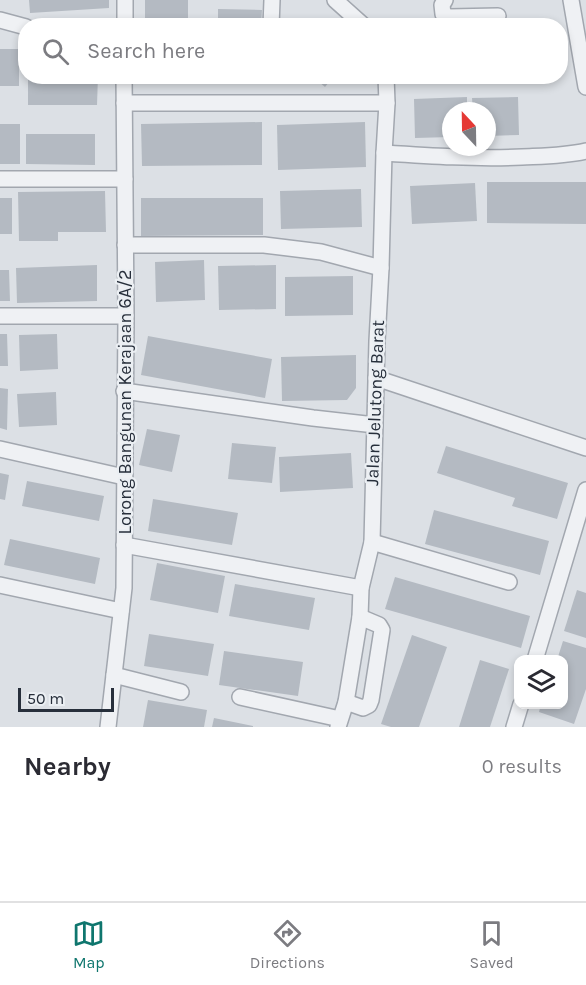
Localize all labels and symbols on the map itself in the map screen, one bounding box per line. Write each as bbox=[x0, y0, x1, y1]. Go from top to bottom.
north arrow bbox=[442, 102, 496, 156]
street label: Lorong Bangunan Kerajaan 6A/2 bbox=[114, 270, 136, 534]
street label: Jalan Jelutong Barat bbox=[361, 319, 389, 486]
scale bar bbox=[18, 685, 114, 712]

